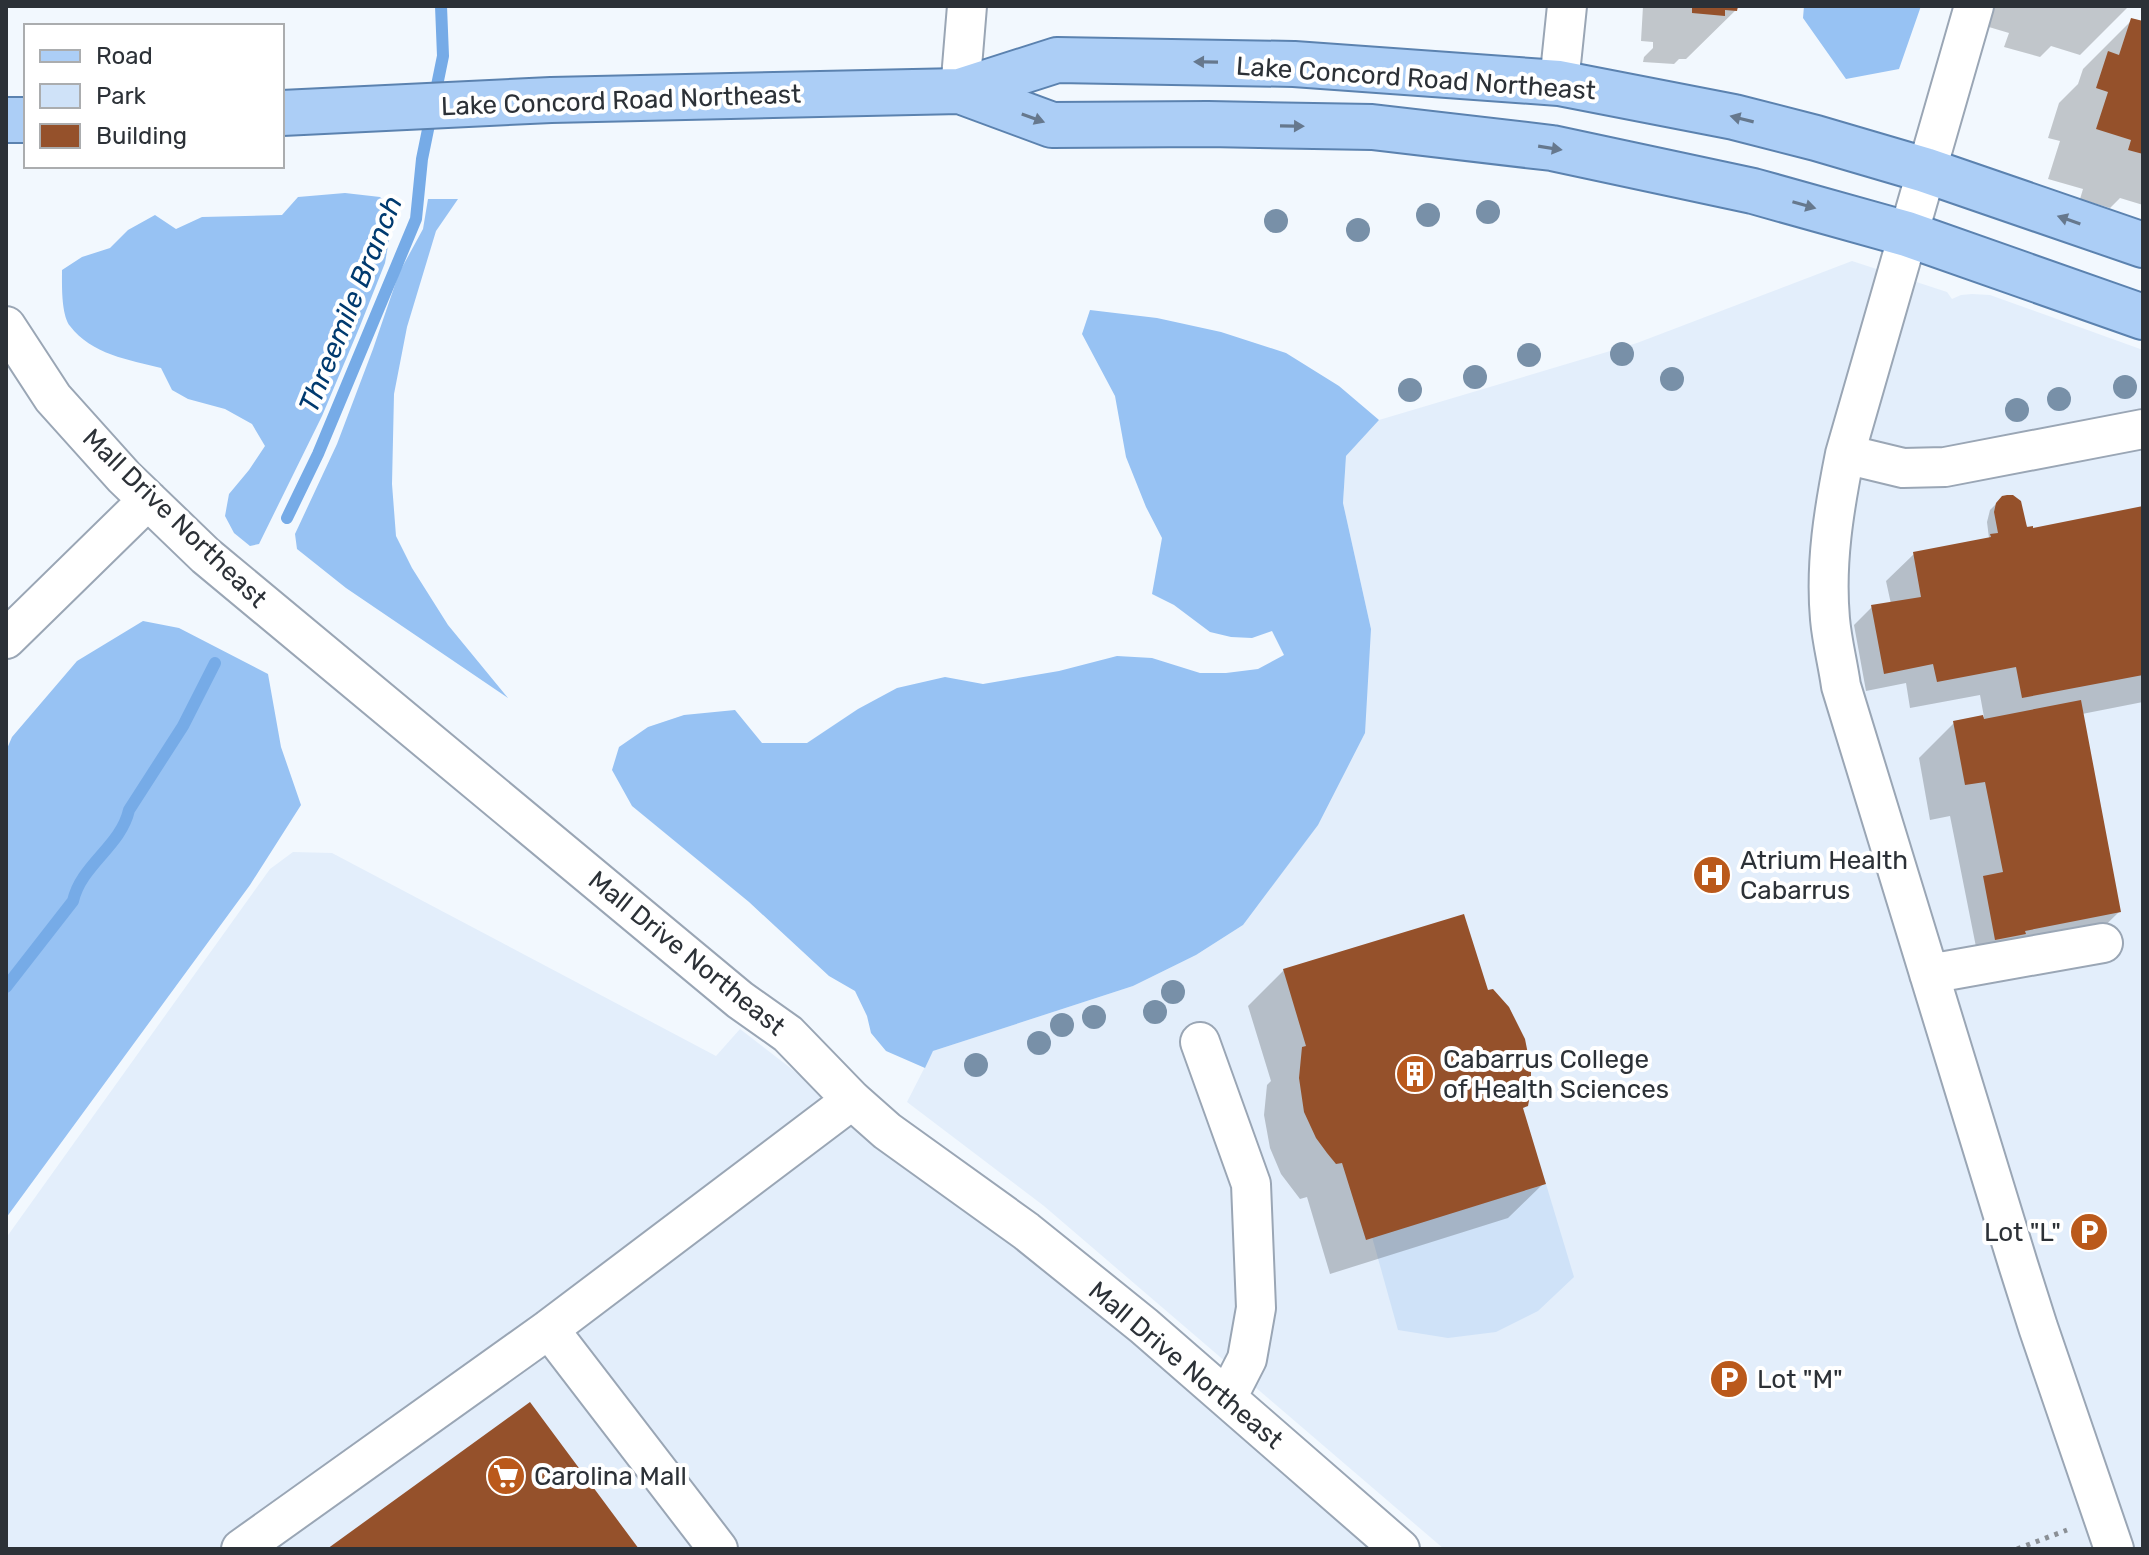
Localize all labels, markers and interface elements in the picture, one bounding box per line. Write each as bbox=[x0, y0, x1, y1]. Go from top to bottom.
legend bbox=[24, 24, 284, 168]
text: Road bbox=[96, 42, 153, 70]
street label: Lake Concord Road Northeast bbox=[1235, 50, 1597, 107]
one-way arrow bbox=[1193, 56, 1218, 69]
street label: Lake Concord Road Northeast bbox=[440, 79, 802, 122]
text: Park bbox=[96, 82, 147, 110]
one-way arrow bbox=[1021, 112, 1045, 125]
one-way arrow bbox=[1730, 112, 1755, 125]
one-way arrow bbox=[1280, 119, 1305, 132]
text: Building bbox=[96, 122, 187, 150]
one-way arrow bbox=[1538, 142, 1563, 155]
water label: Threemile Branch bbox=[292, 191, 409, 417]
one-way arrow bbox=[1792, 199, 1816, 212]
one-way arrow bbox=[2057, 213, 2081, 225]
street label: Mall Drive Northeast bbox=[76, 422, 273, 614]
place label: Atrium Health Cabarrus bbox=[1740, 845, 1908, 906]
hospital icon: Atrium Health Cabarrus bbox=[1691, 854, 1733, 896]
street label: Mall Drive Northeast bbox=[582, 865, 791, 1042]
place label: Cabarrus College of Health Sciences bbox=[1443, 1044, 1669, 1105]
building icon: Cabarrus College of Health Sciences bbox=[1394, 1053, 1436, 1095]
parking icon: Lot "L" bbox=[2068, 1211, 2110, 1253]
place label: Lot "L" bbox=[1984, 1217, 2061, 1248]
street label: Mall Drive Northeast bbox=[1082, 1275, 1289, 1456]
parking icon: Lot "M" bbox=[1708, 1358, 1750, 1400]
place label: Lot "M" bbox=[1757, 1364, 1843, 1395]
supermarket icon: Carolina Mall bbox=[485, 1455, 527, 1497]
place label: Carolina Mall bbox=[534, 1461, 687, 1492]

